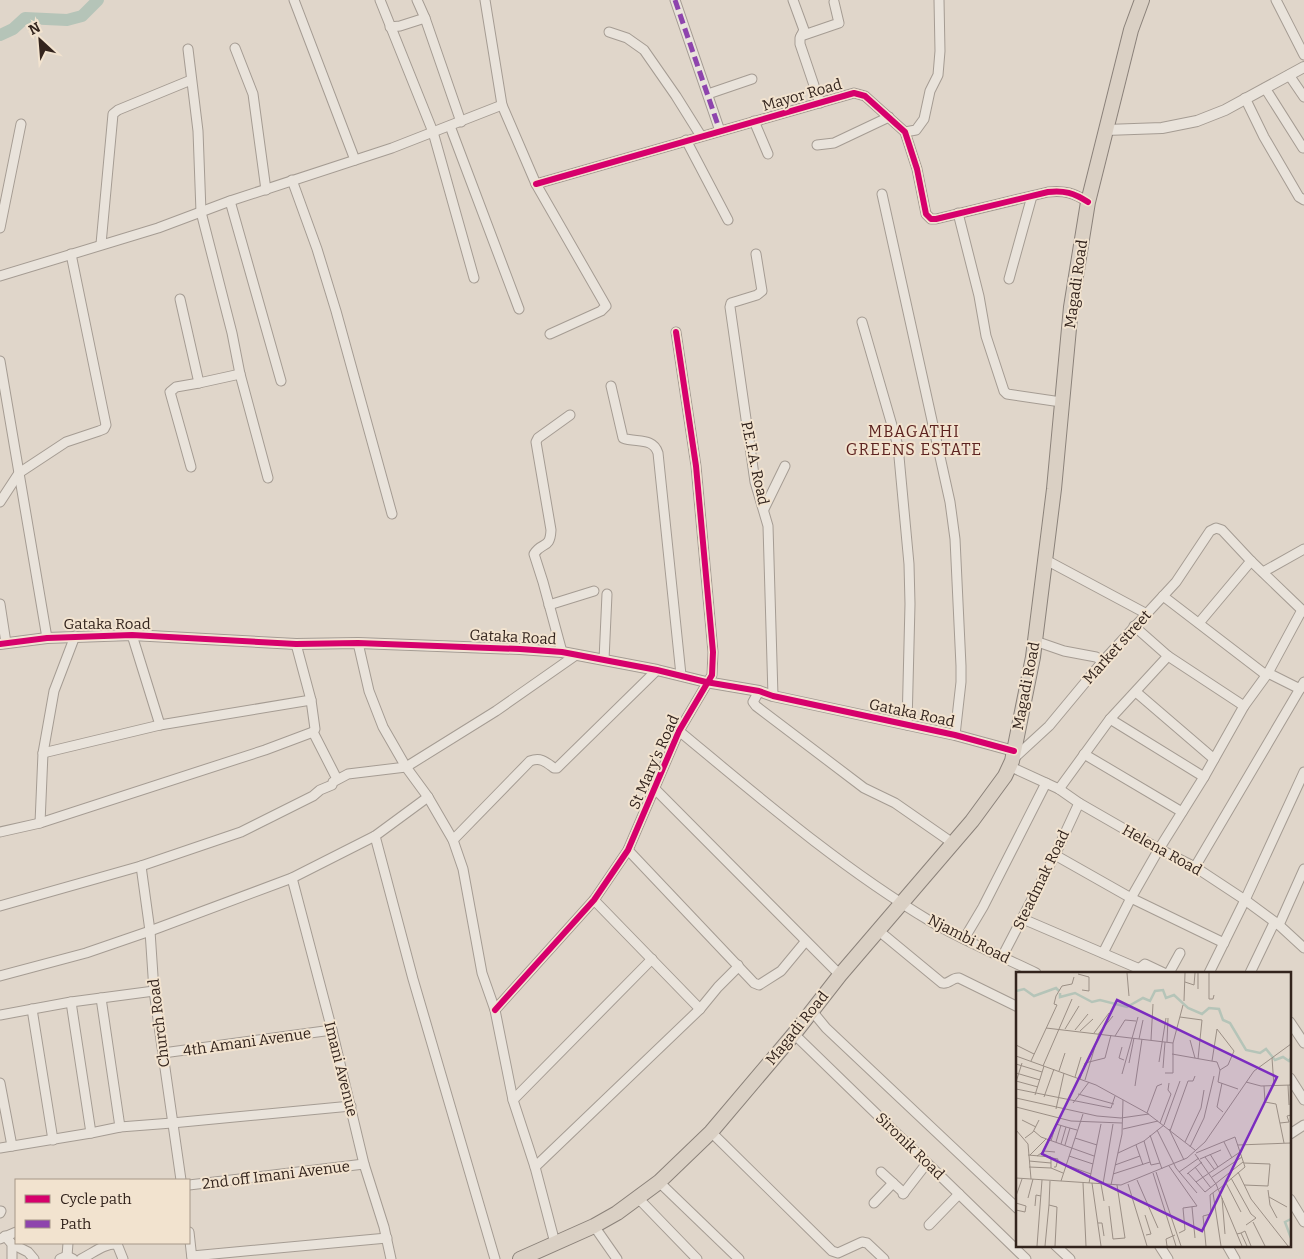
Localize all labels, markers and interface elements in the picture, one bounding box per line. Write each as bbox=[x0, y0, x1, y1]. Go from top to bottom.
north arrow bbox=[15, 15, 65, 65]
text: N bbox=[26, 19, 43, 39]
street label: Mayor Road bbox=[760, 75, 844, 115]
street label: Magadi Road bbox=[1061, 238, 1091, 330]
street label: P.E.F.A. Road bbox=[737, 420, 773, 507]
district label: MBAGATHI GREENS ESTATE bbox=[846, 422, 982, 459]
street label: Market street bbox=[1079, 606, 1155, 688]
street label: Gataka Road bbox=[63, 615, 151, 633]
street label: Gataka Road bbox=[469, 626, 557, 648]
street label: Magadi Road bbox=[1009, 640, 1043, 732]
street label: Gataka Road bbox=[868, 695, 957, 731]
street label: St Mary's Road bbox=[625, 712, 683, 812]
street label: Helena Road bbox=[1119, 821, 1205, 879]
street label: Steadmak Road bbox=[1009, 827, 1073, 933]
street label: Njambi Road bbox=[925, 911, 1013, 967]
inset map bbox=[1016, 972, 1292, 1246]
street label: Church Road bbox=[145, 978, 173, 1068]
street label: Magadi Road bbox=[762, 988, 832, 1068]
street label: Imani Avenue bbox=[320, 1020, 362, 1118]
street label: 4th Amani Avenue bbox=[182, 1024, 312, 1060]
street label: Sironik Road bbox=[872, 1109, 948, 1183]
street label: 2nd off Imani Avenue bbox=[201, 1157, 351, 1193]
legend bbox=[15, 1179, 190, 1244]
text: Cycle path bbox=[60, 1190, 132, 1208]
text: Path bbox=[60, 1215, 92, 1233]

